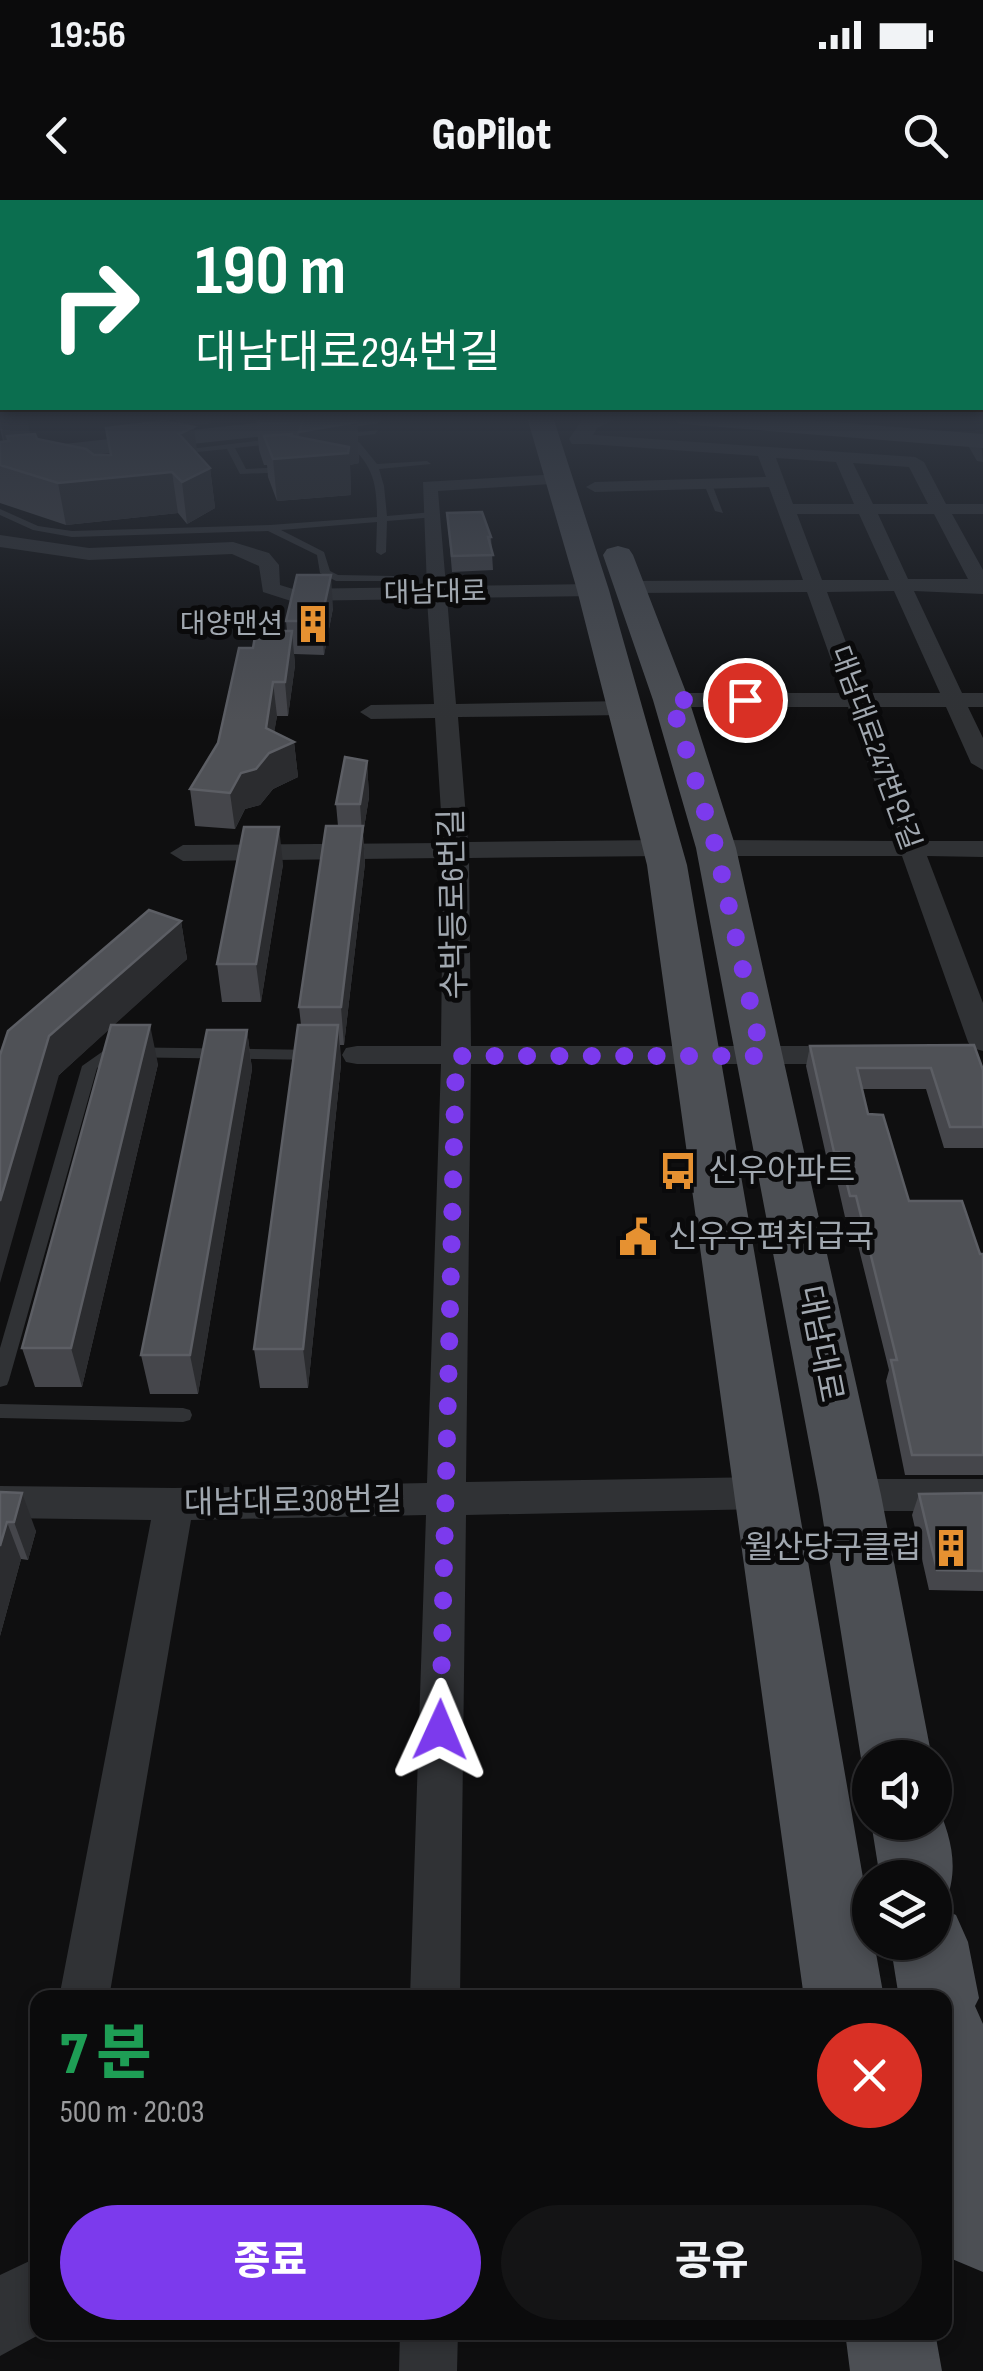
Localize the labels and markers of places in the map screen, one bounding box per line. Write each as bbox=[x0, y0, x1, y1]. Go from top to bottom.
building icon: 대양맨션 bbox=[292, 603, 334, 645]
place label: 대양맨션 bbox=[180, 608, 283, 641]
pin bbox=[703, 658, 788, 743]
bus stop icon: 신우아파트 bbox=[657, 1150, 699, 1192]
place label: 신우아파트 bbox=[708, 1152, 855, 1191]
public building icon: 신우우편취급국 bbox=[617, 1216, 659, 1258]
place label: 신우우편취급국 bbox=[668, 1218, 874, 1257]
building icon: 월산당구클럽 bbox=[930, 1527, 972, 1569]
place label: 월산당구클럽 bbox=[744, 1529, 921, 1568]

